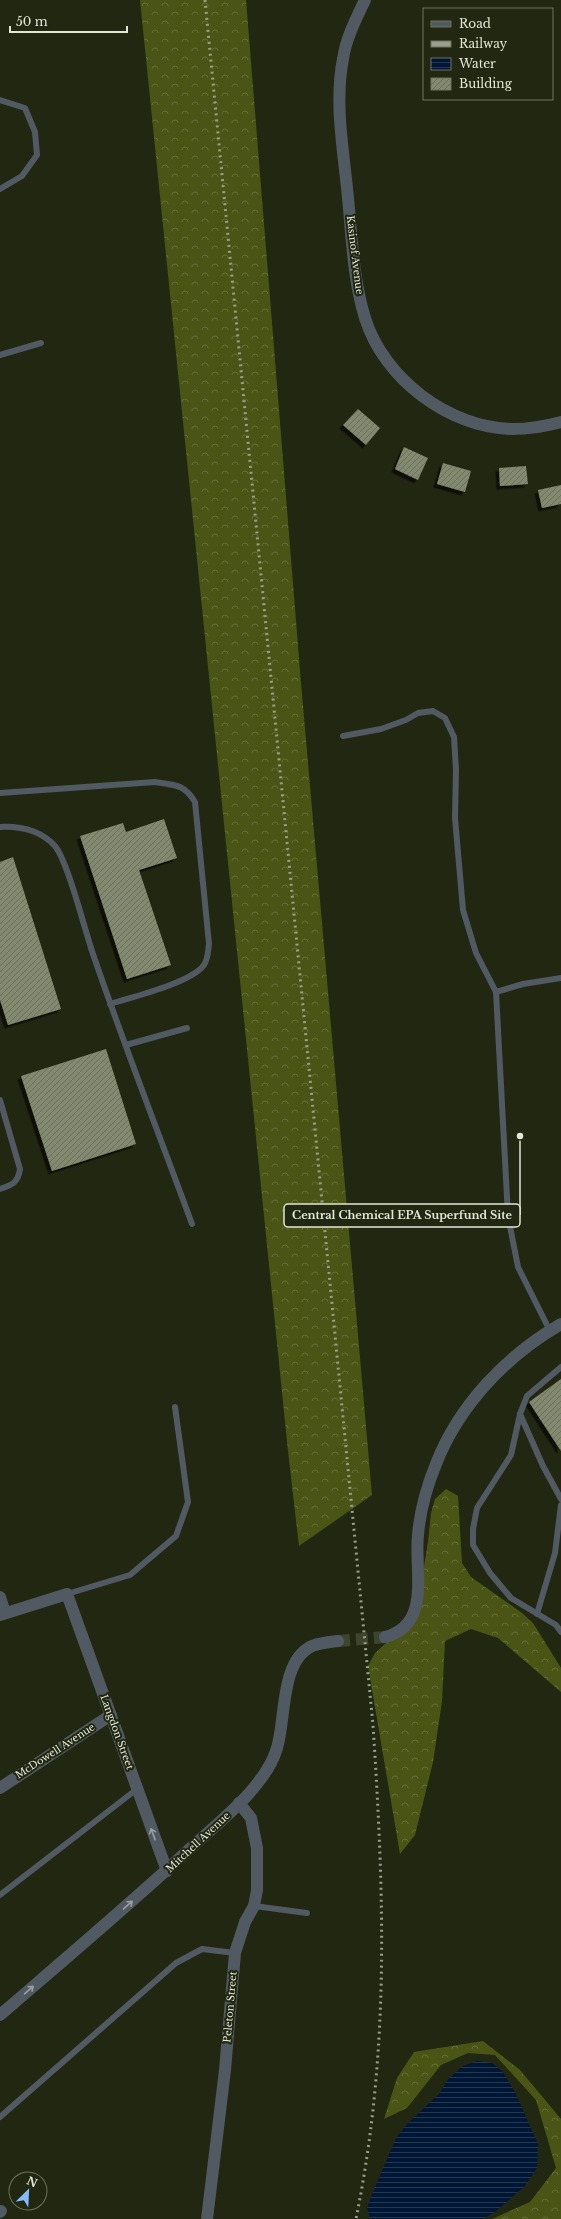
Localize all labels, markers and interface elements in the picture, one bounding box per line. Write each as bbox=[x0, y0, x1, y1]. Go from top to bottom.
scale bar bbox=[10, 8, 127, 34]
legend bbox=[423, 8, 553, 100]
text: 50 m bbox=[16, 14, 48, 29]
text: Road bbox=[459, 16, 491, 31]
text: Railway bbox=[459, 36, 508, 51]
text: Water bbox=[458, 56, 496, 71]
text: Building bbox=[459, 76, 513, 91]
street label: Kasinof Avenue bbox=[344, 215, 366, 295]
callout: Central Chemical EPA Superfund Site bbox=[284, 1204, 520, 1227]
text: Central Chemical EPA Superfund Site bbox=[292, 1208, 512, 1222]
street label: Langdon Street bbox=[97, 1693, 137, 1771]
street label: McDowell Avenue bbox=[13, 1720, 97, 1782]
street label: Mitchell Avenue bbox=[163, 1809, 233, 1875]
one-way arrow bbox=[149, 1829, 157, 1841]
one-way arrow bbox=[122, 1900, 133, 1909]
street label: Peleton Street bbox=[220, 1971, 240, 2043]
one-way arrow bbox=[24, 1985, 35, 1994]
north arrow bbox=[8, 2171, 48, 2211]
text: N bbox=[24, 2173, 40, 2191]

